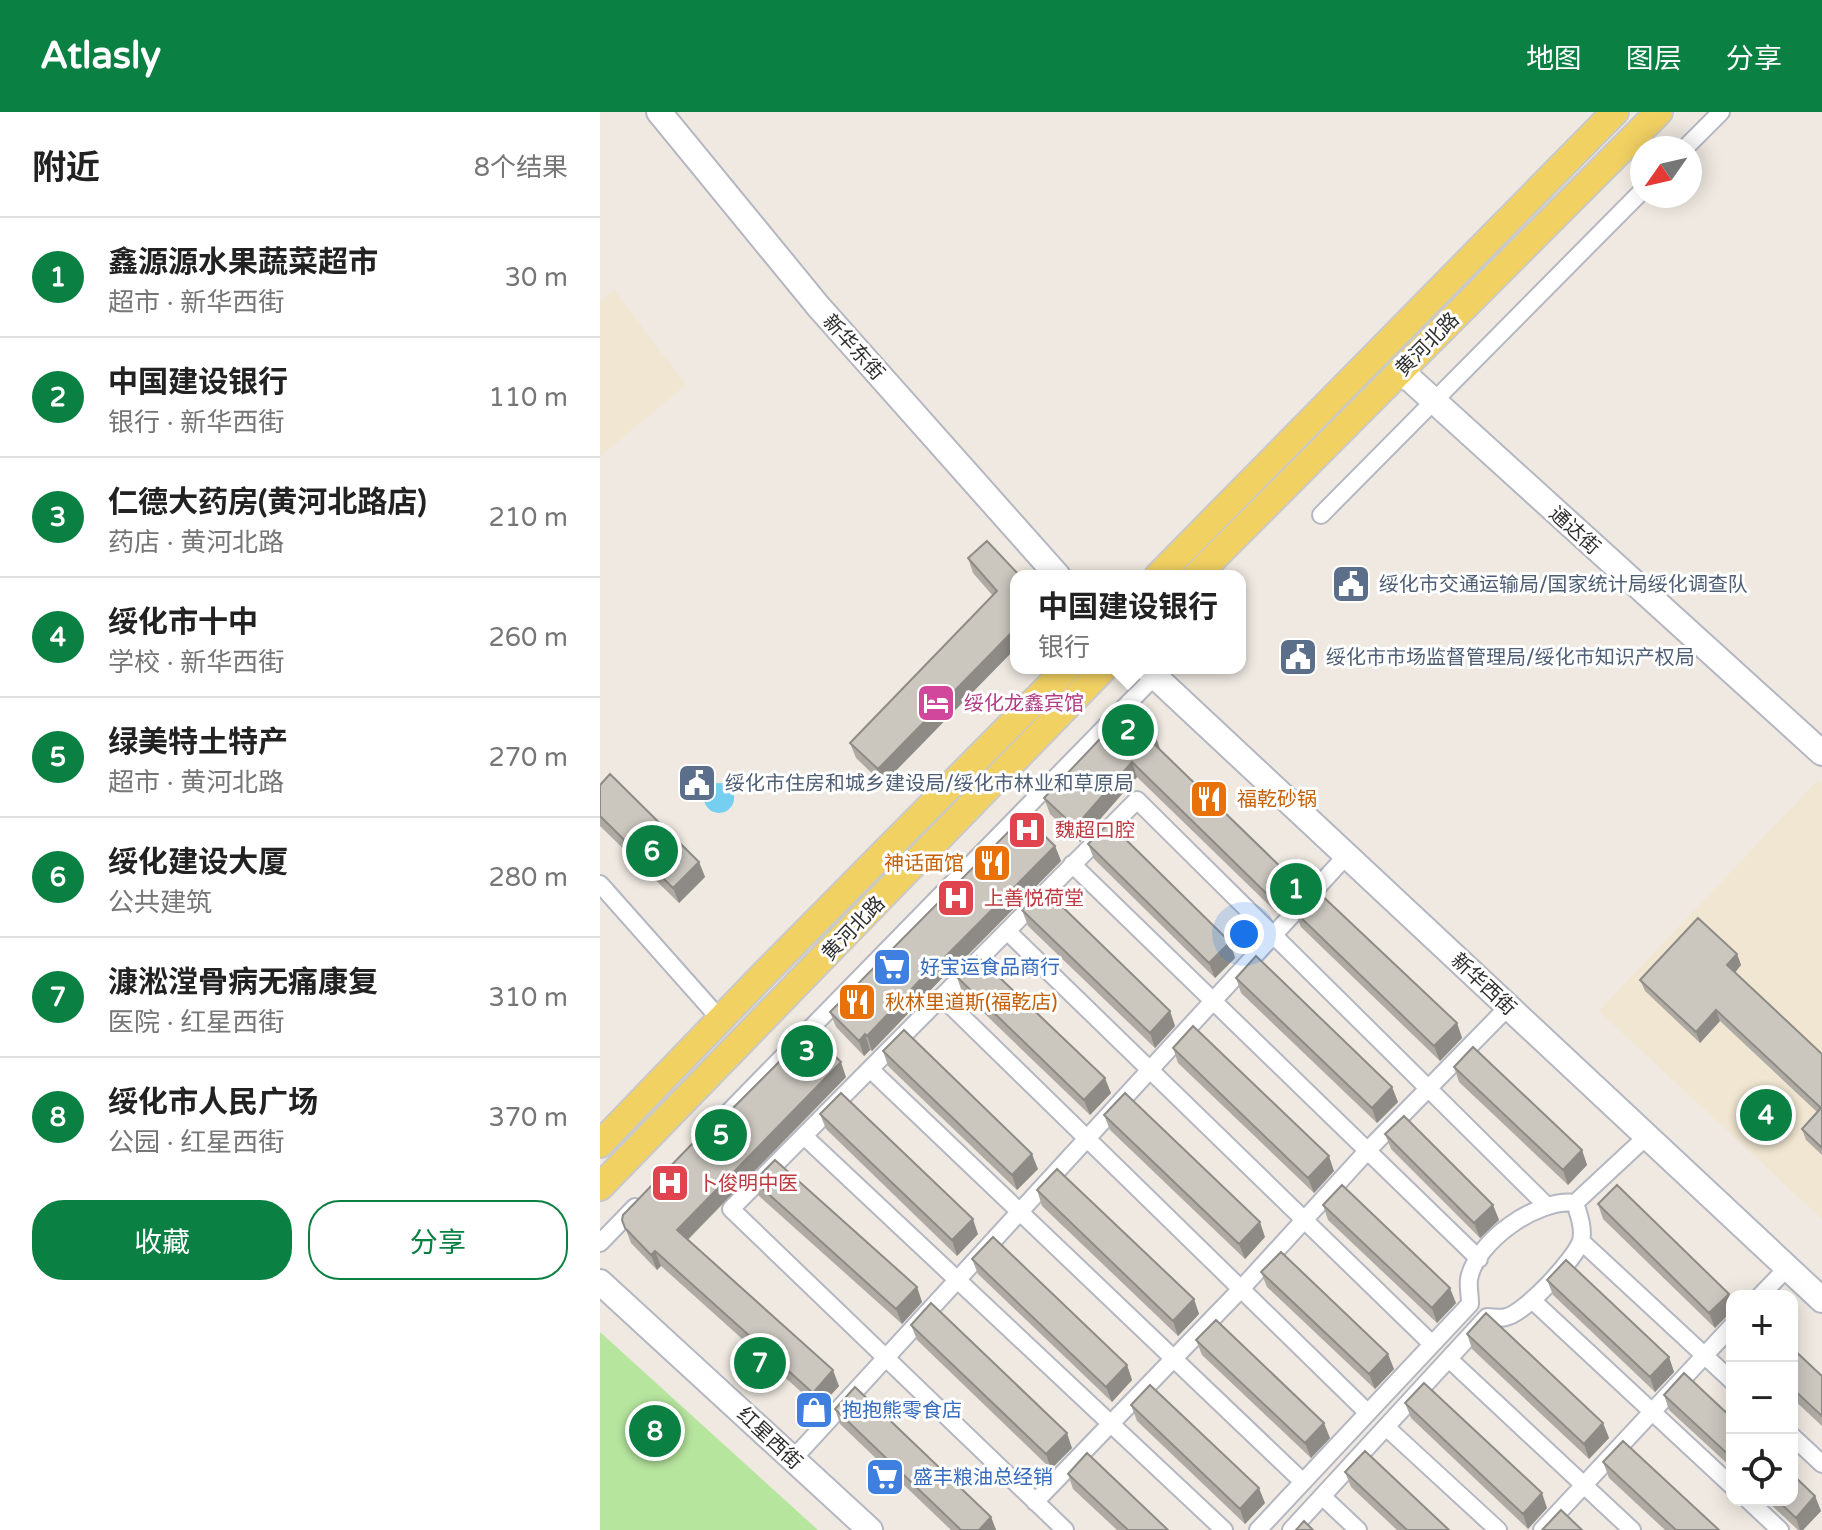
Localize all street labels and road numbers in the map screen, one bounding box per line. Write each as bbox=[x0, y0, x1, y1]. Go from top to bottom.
street label: 黄河北路 bbox=[1391, 308, 1464, 381]
street label: 新华东街 bbox=[818, 310, 889, 385]
street label: 通达街 bbox=[1544, 502, 1605, 560]
street label: 黄河北路 bbox=[817, 892, 890, 966]
street label: 新华西街 bbox=[1446, 949, 1521, 1021]
street label: 红星西街 bbox=[732, 1403, 807, 1475]

